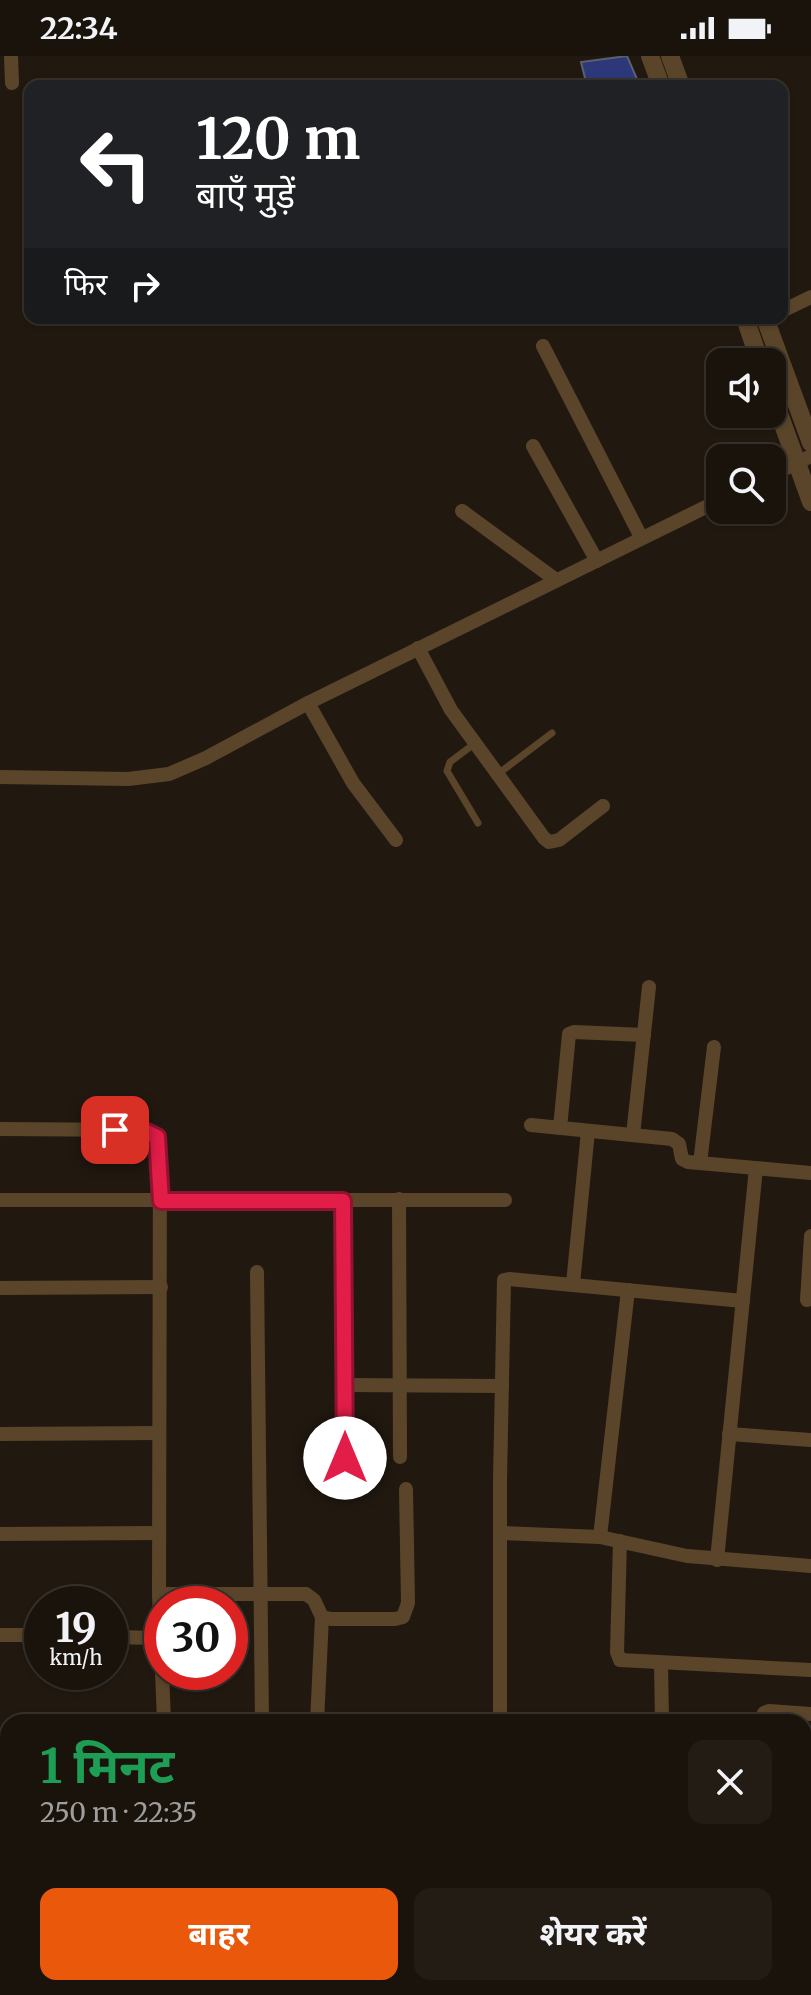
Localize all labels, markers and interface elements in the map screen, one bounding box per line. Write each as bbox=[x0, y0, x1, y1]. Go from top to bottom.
text: 22:34 bbox=[40, 9, 118, 47]
text: 120 m bbox=[196, 104, 360, 174]
icon: left bbox=[64, 112, 168, 216]
text: बाएँ मुड़ें bbox=[196, 173, 295, 218]
icon: right bbox=[123, 264, 167, 308]
text: फिर bbox=[64, 265, 107, 303]
map controls bbox=[706, 348, 786, 524]
button: sound bbox=[706, 348, 786, 428]
button: search bbox=[706, 444, 786, 524]
pin bbox=[81, 1096, 149, 1164]
icon: arrive bbox=[93, 1108, 137, 1152]
position arrow bbox=[303, 1416, 387, 1500]
speed limit sign: 30 bbox=[144, 1586, 248, 1690]
text: 19 bbox=[55, 1603, 97, 1653]
text: km/h bbox=[50, 1645, 102, 1670]
text: 1 मिनट bbox=[40, 1736, 174, 1796]
button: close bbox=[688, 1740, 772, 1824]
text: 250 m · 22:35 bbox=[40, 1796, 197, 1829]
button: बाहर bbox=[40, 1888, 398, 1980]
button: शेयर करें bbox=[414, 1888, 772, 1980]

